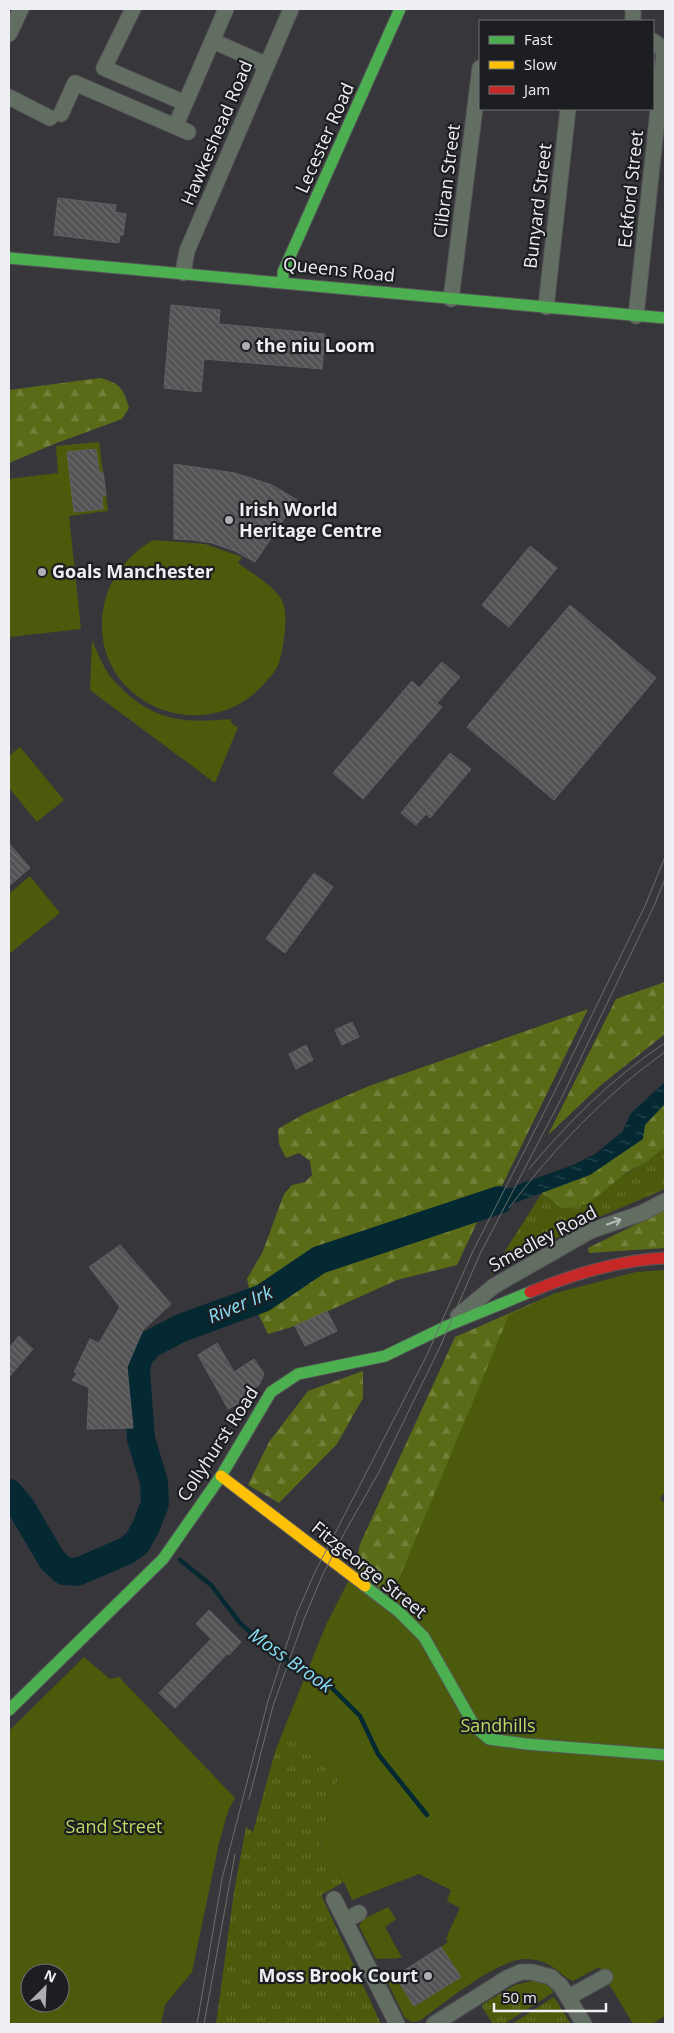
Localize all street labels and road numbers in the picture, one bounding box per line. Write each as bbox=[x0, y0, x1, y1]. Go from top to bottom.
street label: Hawkeshead Road bbox=[175, 57, 257, 209]
street label: Lecester Road bbox=[289, 79, 359, 197]
street label: Clibran Street bbox=[427, 122, 465, 239]
street label: Eckford Street bbox=[612, 129, 648, 249]
street label: Bunyard Street bbox=[517, 142, 557, 270]
street label: Queens Road bbox=[282, 251, 396, 287]
street label: Smedley Road bbox=[484, 1200, 601, 1277]
street label: Collyhurst Road bbox=[171, 1381, 263, 1505]
street label: Fitzgeorge Street bbox=[307, 1515, 432, 1623]

